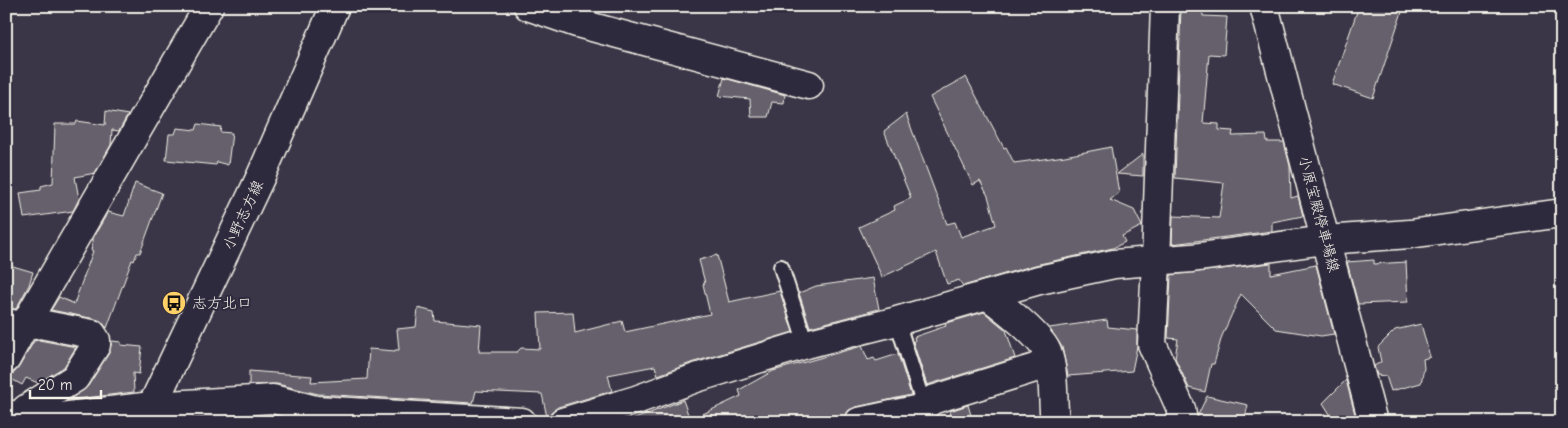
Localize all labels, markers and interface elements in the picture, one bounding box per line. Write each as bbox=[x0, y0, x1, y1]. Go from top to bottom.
street label: 小原宝殿停車場線 bbox=[1295, 154, 1343, 274]
street label: 小野志方線 bbox=[219, 177, 267, 253]
bus stop icon: 志方北口 bbox=[161, 290, 187, 316]
place label: 志方北口 bbox=[192, 294, 252, 312]
scale bar bbox=[30, 368, 101, 400]
text: 20 m bbox=[38, 376, 72, 394]

